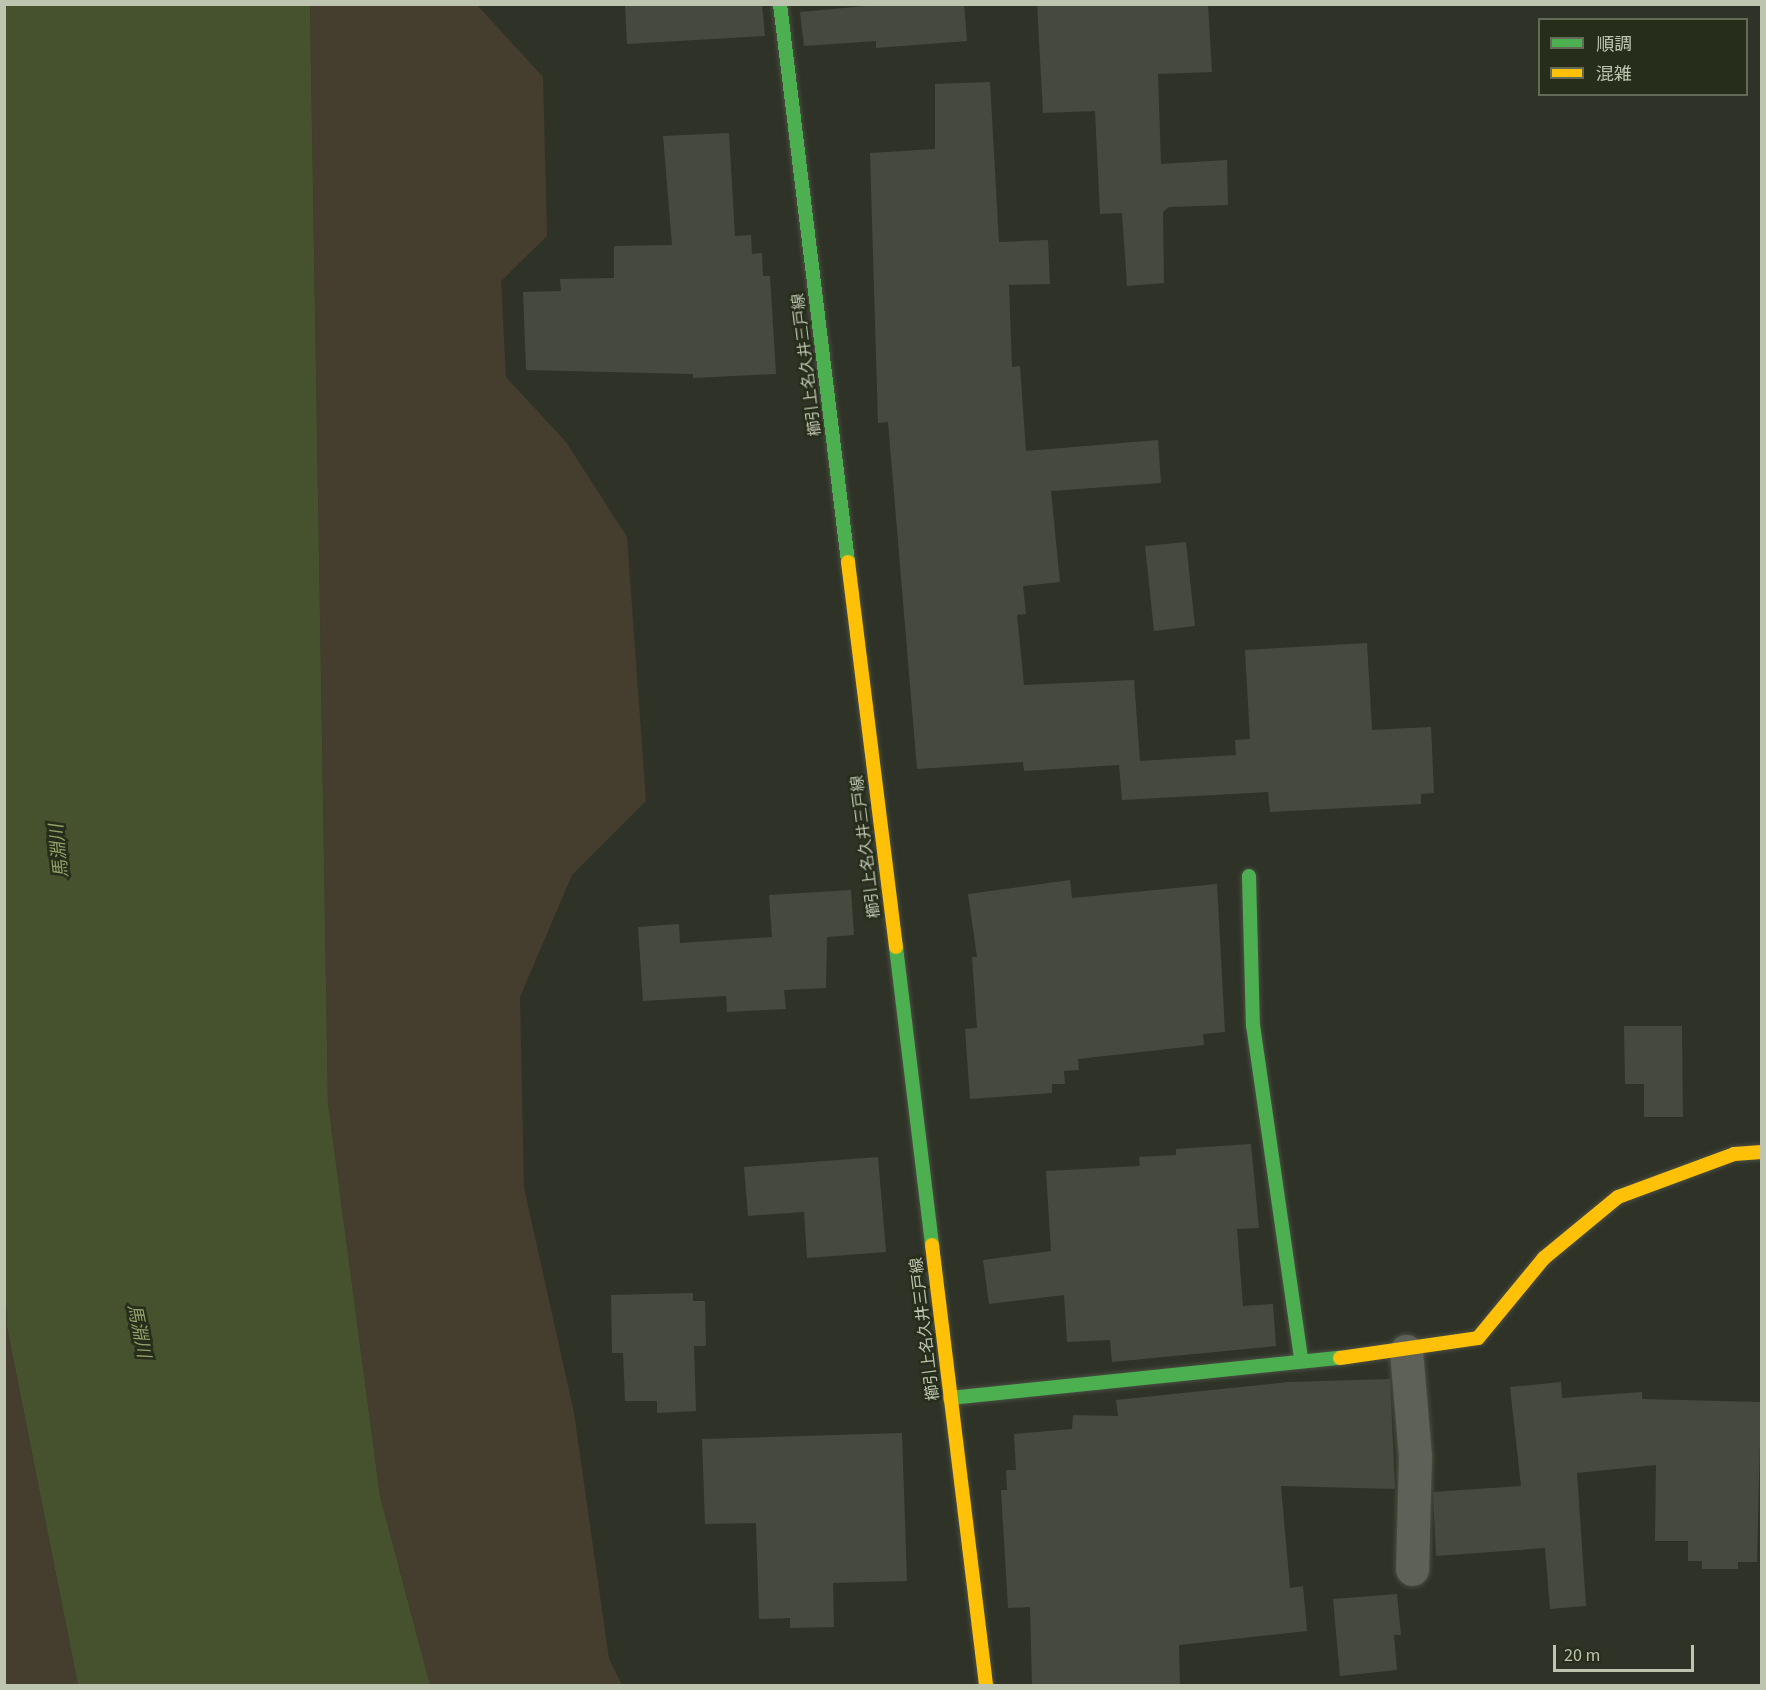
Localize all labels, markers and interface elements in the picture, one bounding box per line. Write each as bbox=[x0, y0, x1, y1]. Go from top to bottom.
legend bbox=[1538, 18, 1748, 96]
text: 順調 bbox=[1596, 32, 1632, 57]
text: 混雑 bbox=[1596, 62, 1632, 87]
street label: 櫛引上名久井三戸線 bbox=[789, 292, 825, 438]
street label: 櫛引上名久井三戸線 bbox=[848, 774, 884, 920]
water label: 馬淵川 bbox=[46, 823, 74, 879]
street label: 櫛引上名久井三戸線 bbox=[907, 1256, 943, 1402]
water label: 馬淵川 bbox=[122, 1302, 154, 1360]
scale bar bbox=[1556, 1633, 1697, 1671]
text: 20 m bbox=[1564, 1643, 1600, 1668]

